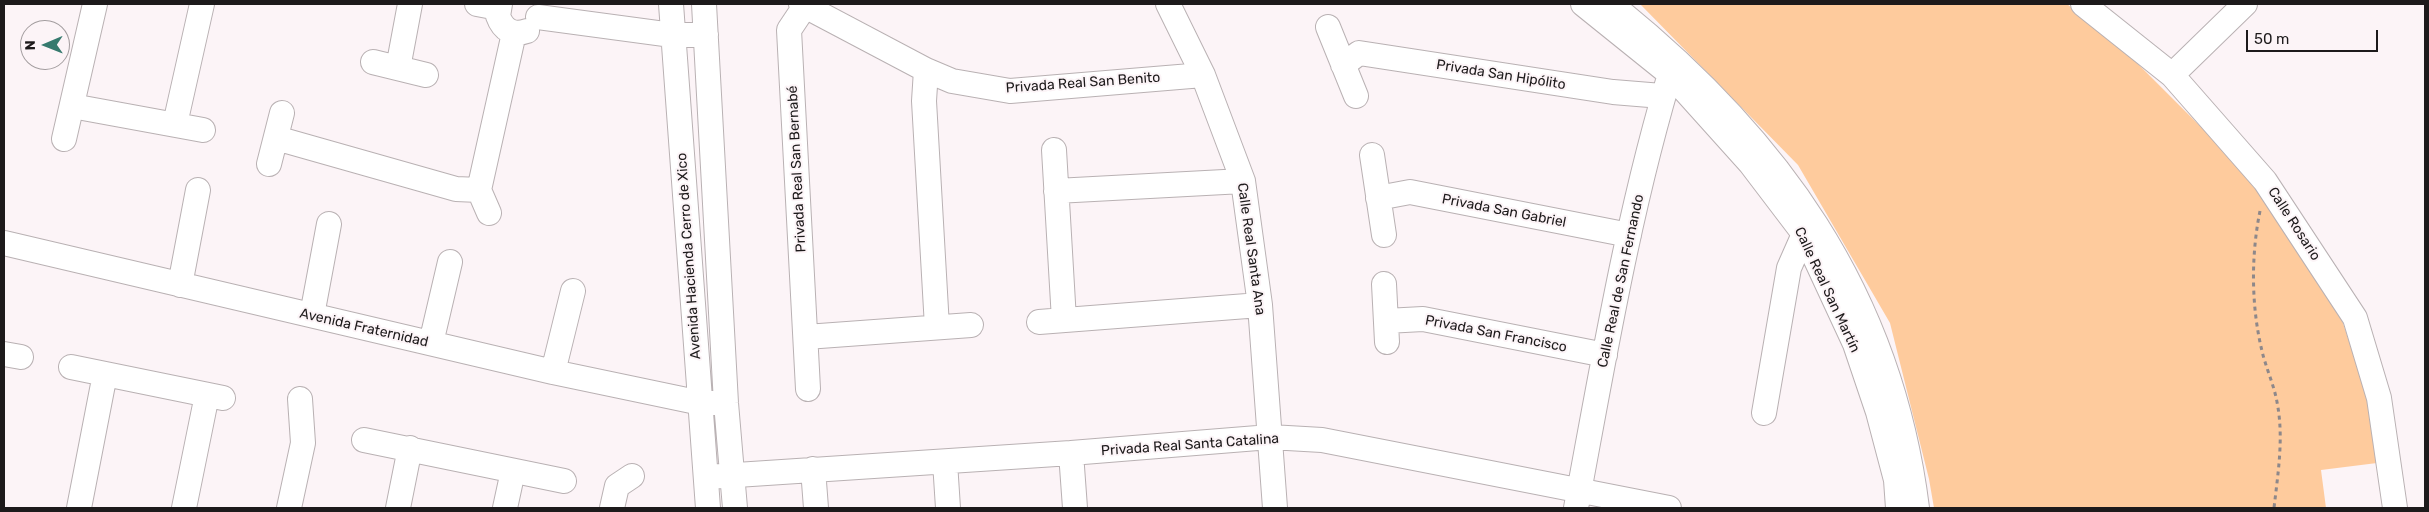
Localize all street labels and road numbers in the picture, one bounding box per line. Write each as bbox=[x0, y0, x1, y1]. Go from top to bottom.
street label: Privada San Hipólito bbox=[1435, 56, 1567, 94]
street label: Privada Real San Benito bbox=[1005, 69, 1161, 97]
street label: Privada Real San Bernabé bbox=[784, 85, 810, 253]
street label: Avenida Hacienda Cerro de Xico bbox=[673, 152, 705, 360]
street label: Calle Real Santa Ana bbox=[1233, 182, 1269, 316]
street label: Calle Rosario bbox=[2264, 184, 2324, 264]
street label: Privada San Gabriel bbox=[1440, 191, 1568, 231]
street label: Calle Real de San Fernando bbox=[1594, 193, 1648, 369]
street label: Calle Real San Martín bbox=[1791, 225, 1863, 355]
street label: Avenida Fraternidad bbox=[298, 305, 430, 351]
street label: Privada San Francisco bbox=[1424, 312, 1568, 356]
street label: Privada Real Santa Catalina bbox=[1100, 430, 1280, 460]

